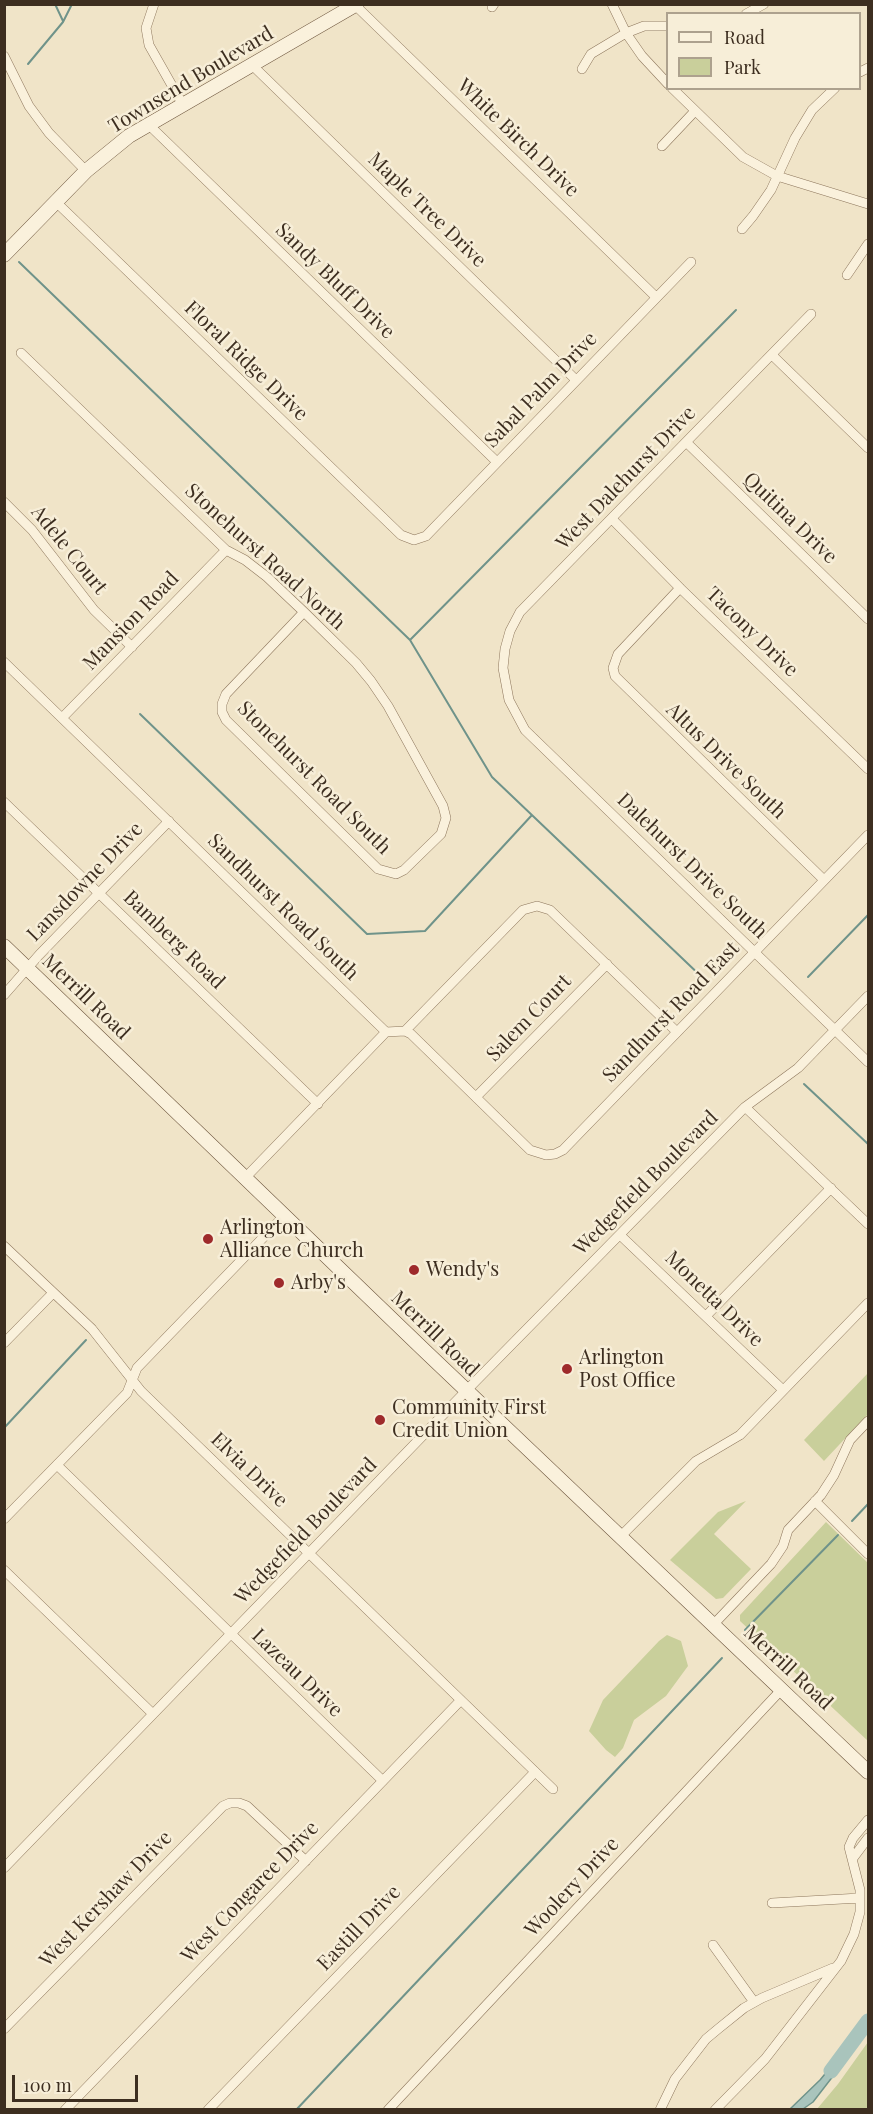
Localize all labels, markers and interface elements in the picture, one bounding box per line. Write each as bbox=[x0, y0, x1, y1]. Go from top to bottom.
legend bbox=[666, 12, 861, 90]
street label: Townsend Boulevard bbox=[104, 21, 278, 139]
text: Road bbox=[724, 25, 765, 49]
text: Park bbox=[724, 55, 761, 79]
street label: White Birch Drive bbox=[452, 74, 584, 202]
street label: Maple Tree Drive bbox=[363, 148, 491, 272]
street label: Sandy Bluff Drive bbox=[271, 218, 399, 344]
street label: Floral Ridge Drive bbox=[179, 296, 313, 426]
street label: Sabal Palm Drive bbox=[480, 327, 602, 453]
street label: West Dalehurst Drive bbox=[551, 401, 701, 555]
street label: Quitina Drive bbox=[738, 467, 842, 569]
street label: Stonehurst Road North bbox=[180, 479, 350, 635]
street label: Adele Court bbox=[26, 501, 112, 599]
street label: Mansion Road bbox=[78, 567, 184, 675]
street label: Tacony Drive bbox=[701, 582, 803, 682]
street label: Stonehurst Road South bbox=[232, 696, 396, 860]
street label: Altus Drive South bbox=[661, 698, 791, 824]
street label: Dalehurst Drive South bbox=[612, 788, 772, 944]
street label: Lansdowne Drive bbox=[22, 817, 148, 947]
street label: Sandhurst Road South bbox=[203, 829, 363, 985]
street label: Bamberg Road bbox=[118, 886, 230, 994]
street label: Sandhurst Road East bbox=[598, 937, 744, 1087]
street label: Merrill Road bbox=[37, 949, 135, 1045]
street label: Salem Court bbox=[482, 970, 576, 1066]
street label: Wedgefield Boulevard bbox=[569, 1106, 723, 1260]
place label: Arlington Alliance Church bbox=[220, 1216, 364, 1263]
marker: Arlington Alliance Church bbox=[201, 1232, 215, 1246]
street label: Monetta Drive bbox=[660, 1246, 768, 1352]
place label: Wendy's bbox=[426, 1258, 499, 1282]
marker: Wendy's bbox=[407, 1263, 421, 1277]
place label: Arby's bbox=[291, 1271, 346, 1295]
marker: Arby's bbox=[272, 1276, 286, 1290]
street label: Merrill Road bbox=[386, 1286, 484, 1382]
place label: Arlington Post Office bbox=[579, 1346, 676, 1393]
marker: Arlington Post Office bbox=[560, 1362, 574, 1376]
place label: Community First Credit Union bbox=[392, 1396, 546, 1443]
marker: Community First Credit Union bbox=[373, 1413, 387, 1427]
street label: Elvia Drive bbox=[206, 1428, 292, 1512]
street label: Wedgefield Boulevard bbox=[230, 1453, 382, 1609]
street label: Merrill Road bbox=[739, 1621, 837, 1715]
street label: Lazeau Drive bbox=[247, 1624, 347, 1722]
street label: West Congaree Drive bbox=[176, 1816, 324, 1968]
street label: West Kershaw Drive bbox=[35, 1826, 177, 1972]
street label: Woolery Drive bbox=[520, 1832, 624, 1942]
street label: Eastill Drive bbox=[312, 1880, 406, 1976]
scale bar bbox=[15, 2063, 141, 2101]
text: 100 m bbox=[23, 2073, 72, 2097]

